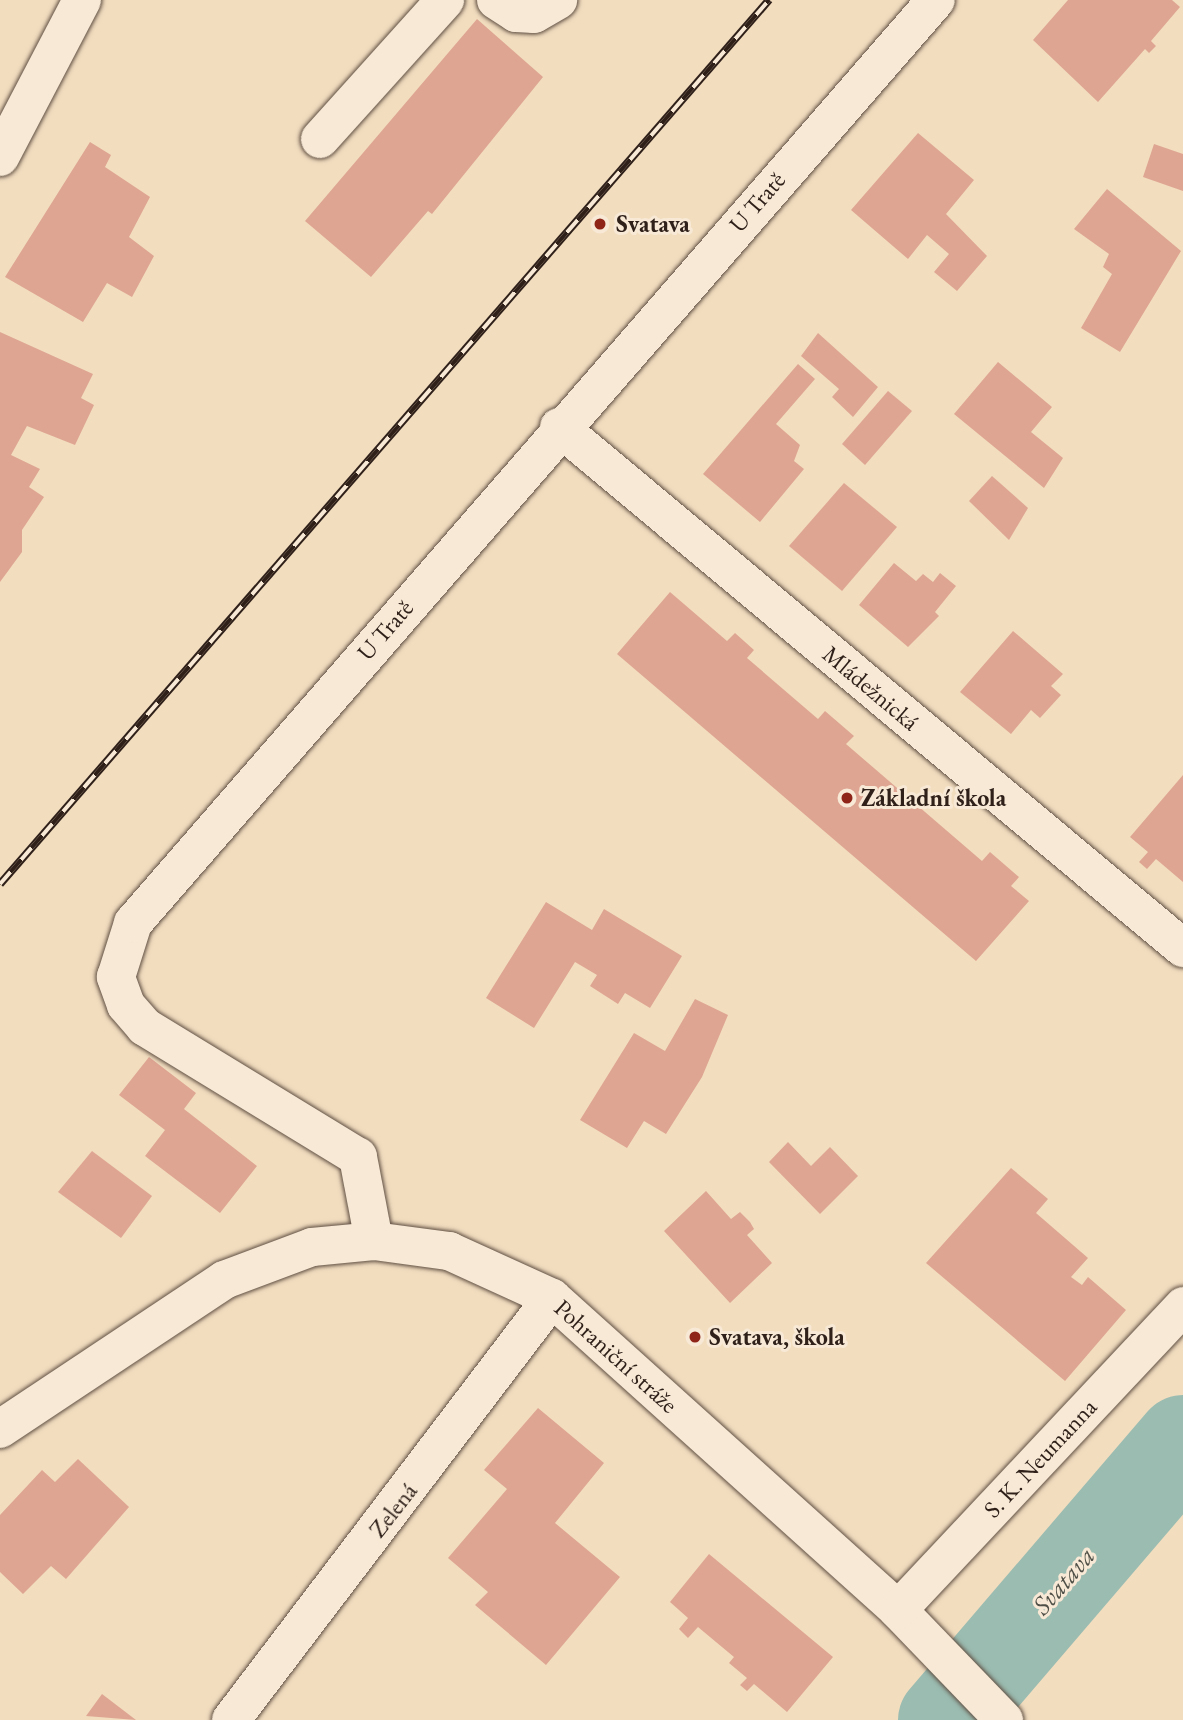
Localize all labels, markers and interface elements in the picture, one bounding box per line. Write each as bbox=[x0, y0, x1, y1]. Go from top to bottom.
street label: U Tratě bbox=[723, 166, 791, 238]
place label: Svatava bbox=[616, 210, 690, 238]
marker: Svatava bbox=[590, 214, 610, 234]
street label: U Tratě bbox=[351, 594, 419, 666]
street label: Mládežnická bbox=[817, 639, 925, 737]
place label: Základní škola bbox=[861, 784, 1006, 812]
marker: Základní škola bbox=[839, 790, 855, 806]
street label: Pohraniční stráže bbox=[549, 1293, 683, 1419]
place label: Svatava, škola bbox=[709, 1323, 845, 1351]
marker: Svatava, škola bbox=[687, 1329, 703, 1345]
street label: S. K. Neumanna bbox=[978, 1392, 1102, 1524]
street label: Zelená bbox=[363, 1477, 423, 1543]
water label: Svatava bbox=[1026, 1541, 1102, 1621]

